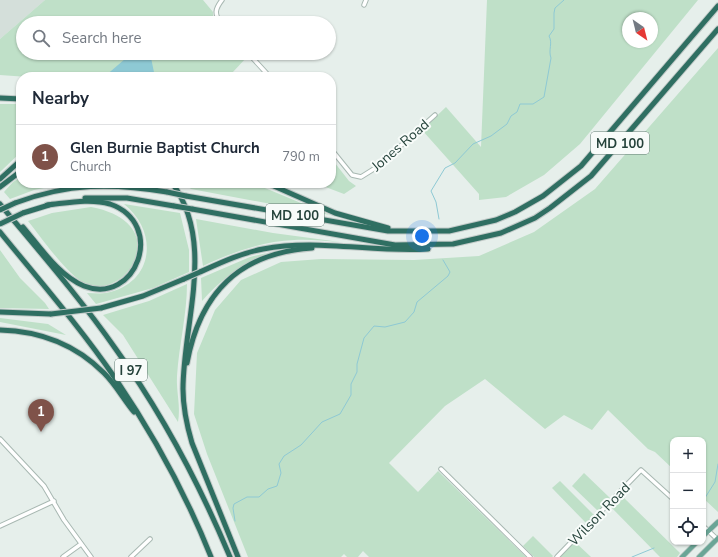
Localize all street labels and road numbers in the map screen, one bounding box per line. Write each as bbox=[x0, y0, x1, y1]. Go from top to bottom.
street label: Jones Road bbox=[367, 115, 433, 176]
road number: MD 100 bbox=[591, 132, 649, 154]
road number: MD 100 bbox=[266, 204, 324, 226]
road number: I 97 bbox=[115, 359, 147, 381]
street label: Wilson Road bbox=[564, 478, 634, 550]

